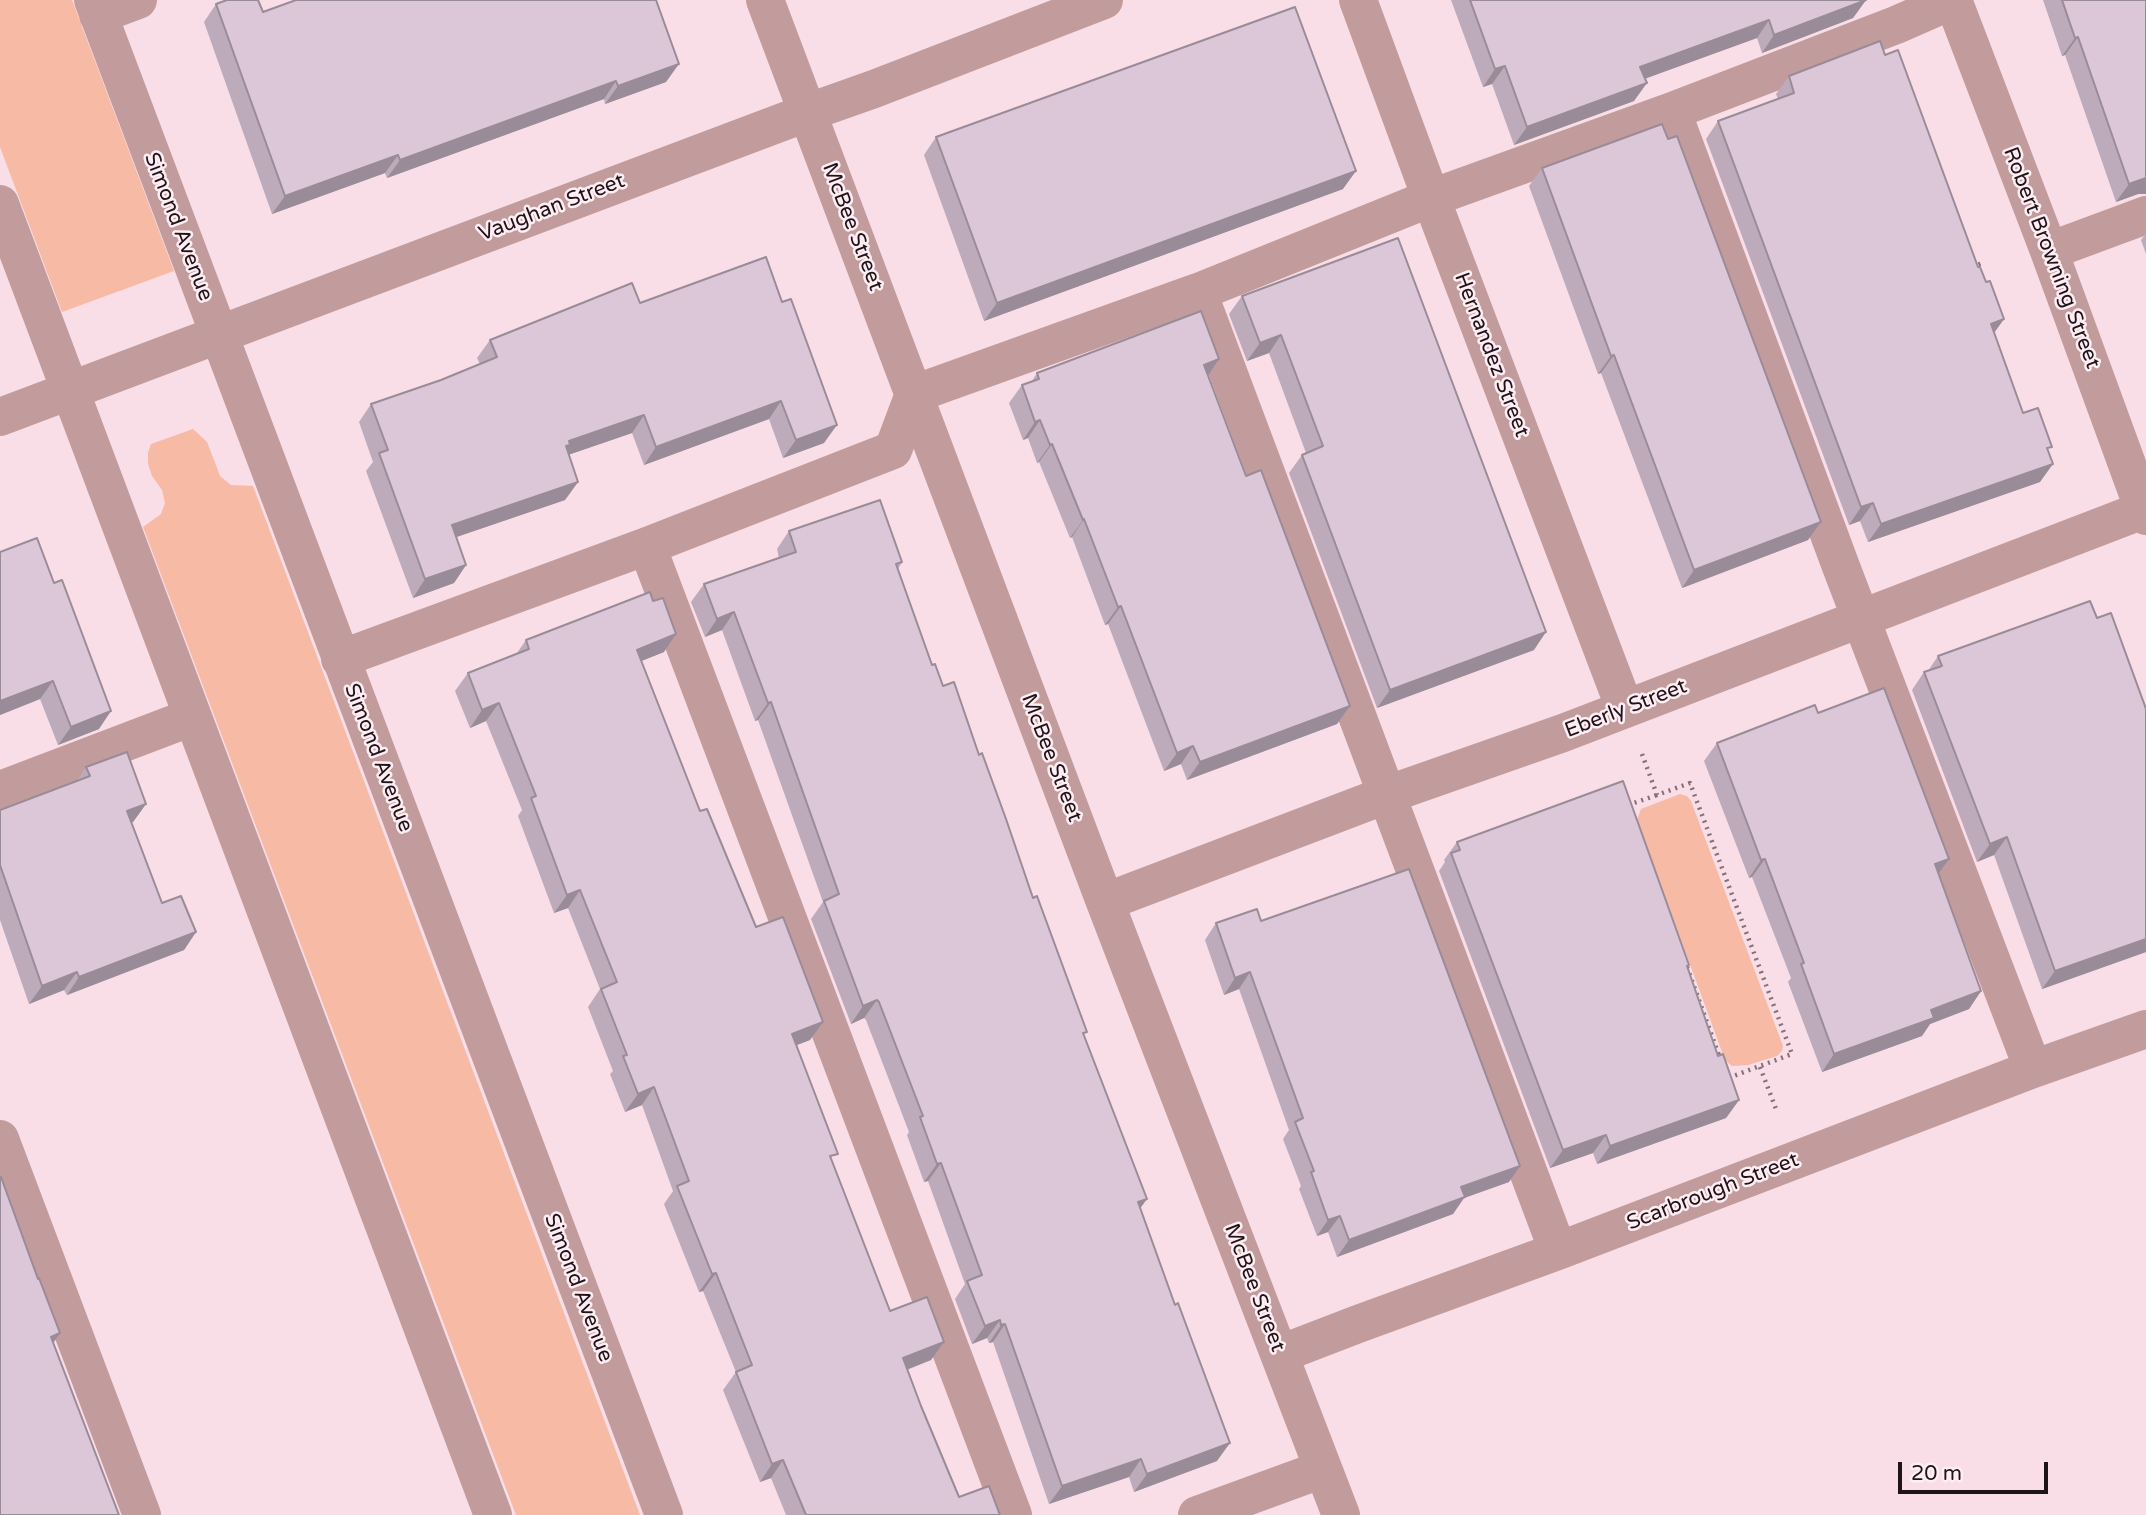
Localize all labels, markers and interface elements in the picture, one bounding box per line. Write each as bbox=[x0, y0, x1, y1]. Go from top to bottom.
street label: Robert Browning Street bbox=[1997, 144, 2105, 372]
street label: Simond Avenue bbox=[138, 149, 218, 305]
street label: McBee Street bbox=[816, 160, 888, 294]
street label: Vaughan Street bbox=[476, 169, 628, 247]
street label: Hernandez Street bbox=[1448, 269, 1534, 441]
street label: Eberly Street bbox=[1561, 674, 1691, 744]
street label: Simond Avenue bbox=[338, 680, 418, 836]
street label: McBee Street bbox=[1015, 691, 1087, 825]
street label: Scarbrough Street bbox=[1624, 1148, 1802, 1236]
street label: Simond Avenue bbox=[538, 1210, 618, 1366]
street label: McBee Street bbox=[1218, 1221, 1290, 1355]
scale bar bbox=[1901, 1448, 2052, 1492]
text: 20 m bbox=[1911, 1461, 1962, 1486]

